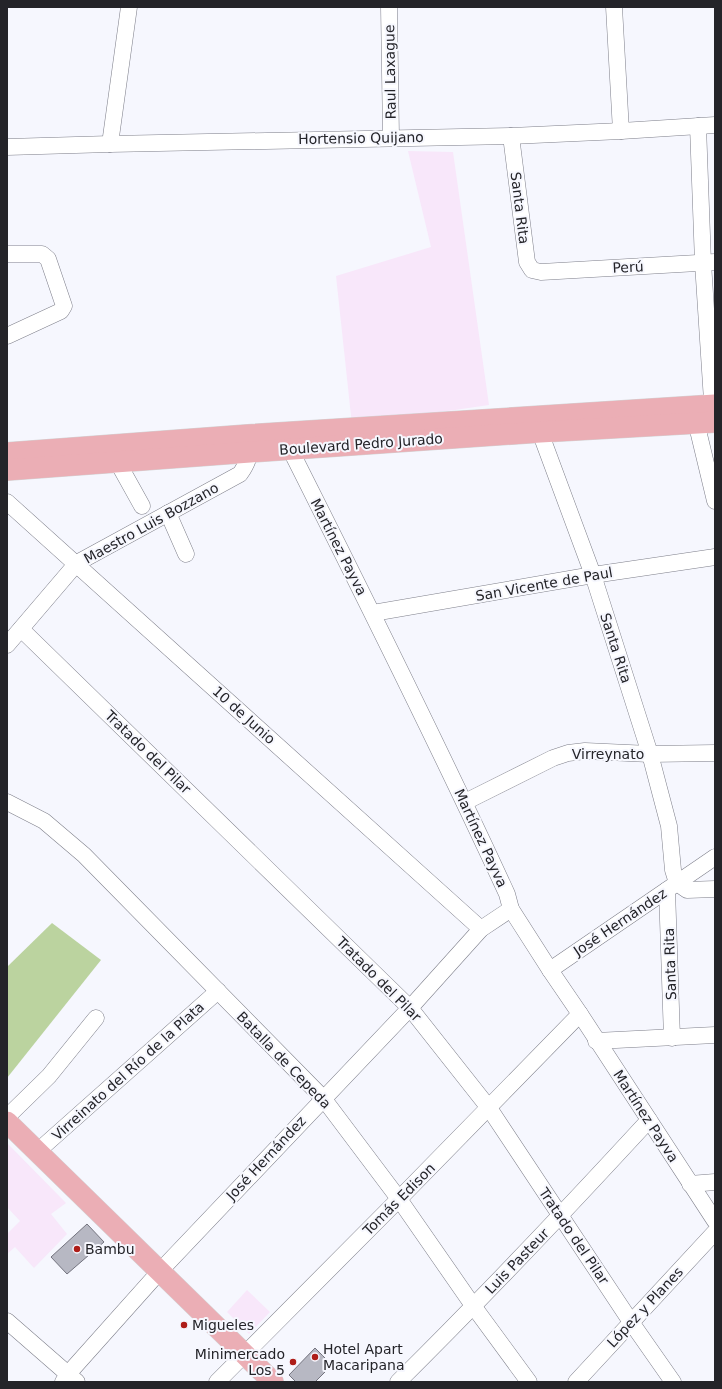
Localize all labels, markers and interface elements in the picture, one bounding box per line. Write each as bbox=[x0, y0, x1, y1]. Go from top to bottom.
street label: Raul Laxague bbox=[381, 24, 399, 120]
street label: Hortensio Quijano bbox=[298, 129, 424, 147]
street label: Santa Rita bbox=[508, 171, 532, 245]
street label: Perú bbox=[612, 258, 644, 276]
street label: Boulevard Pedro Jurado bbox=[279, 430, 443, 458]
street label: Maestro Luis Bozzano bbox=[81, 479, 221, 567]
street label: Martínez Payva bbox=[308, 496, 370, 598]
street label: San Vicente de Paul bbox=[474, 564, 614, 604]
street label: Santa Rita bbox=[597, 611, 635, 685]
street label: 10 de Junio bbox=[209, 683, 279, 747]
street label: Tratado del Pilar bbox=[101, 706, 194, 797]
street label: Virreynato bbox=[572, 746, 644, 762]
street label: Martínez Payva bbox=[451, 786, 511, 890]
street label: José Hernández bbox=[570, 885, 670, 960]
street label: Santa Rita bbox=[661, 927, 679, 1001]
street label: Tratado del Pilar bbox=[333, 933, 425, 1025]
street label: Virreinato del Río de la Plata bbox=[49, 999, 207, 1143]
street label: Batalla de Cepeda bbox=[234, 1008, 334, 1112]
street label: Martínez Payva bbox=[610, 1067, 682, 1165]
street label: José Hernández bbox=[222, 1113, 309, 1204]
street label: Tomás Edison bbox=[359, 1160, 438, 1239]
street label: Tratado del Pilar bbox=[535, 1184, 612, 1287]
street label: Luis Pasteur bbox=[482, 1225, 552, 1297]
place label: Bambu bbox=[85, 1241, 135, 1257]
marker: Bambu bbox=[72, 1244, 82, 1254]
street label: López y Planes bbox=[604, 1264, 686, 1350]
place label: Migueles bbox=[192, 1317, 254, 1333]
marker: Migueles bbox=[179, 1320, 189, 1330]
place label: Hotel Apart Macaripana bbox=[323, 1341, 405, 1373]
place label: Minimercado Los 5 bbox=[195, 1346, 285, 1378]
marker: Hotel Apart Macaripana bbox=[310, 1352, 320, 1362]
marker: Minimercado Los 5 bbox=[288, 1357, 298, 1367]

